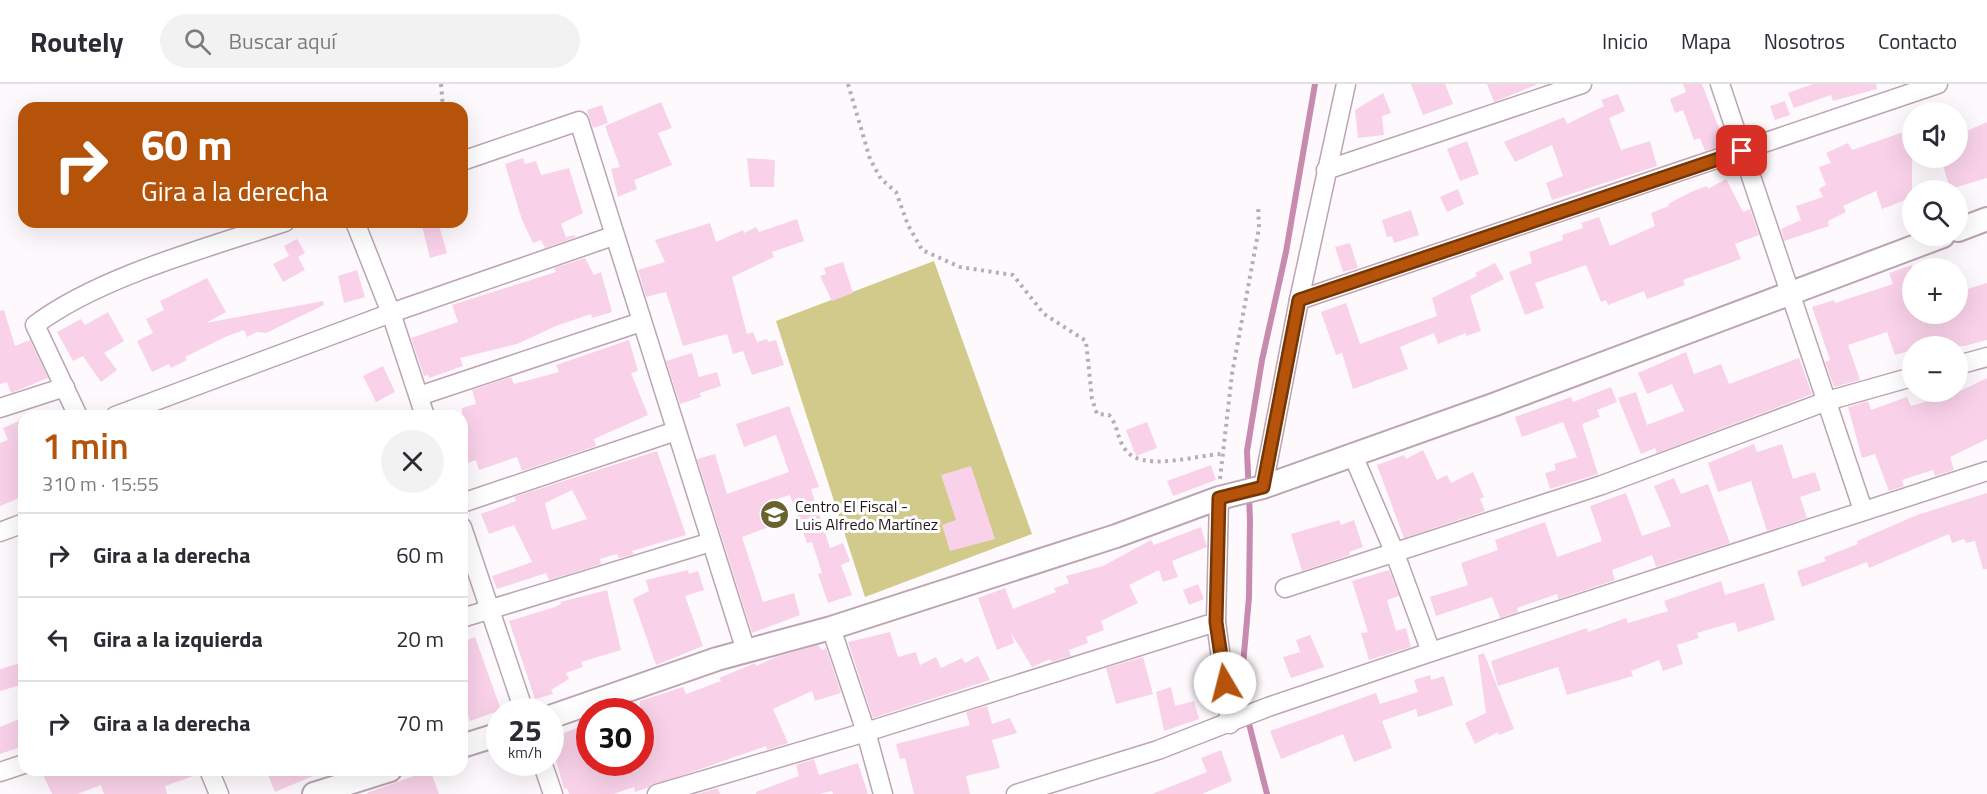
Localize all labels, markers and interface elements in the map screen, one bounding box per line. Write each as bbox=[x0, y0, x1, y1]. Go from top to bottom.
search box bbox=[160, 14, 580, 68]
text: Routely bbox=[30, 20, 124, 63]
text: Buscar aquí bbox=[229, 24, 336, 58]
icon: search bbox=[181, 25, 214, 58]
text: Inicio bbox=[1602, 25, 1648, 57]
text: Mapa bbox=[1681, 25, 1731, 57]
text: Nosotros bbox=[1764, 25, 1845, 57]
text: Contacto bbox=[1878, 25, 1957, 57]
map controls bbox=[1902, 102, 1968, 402]
button: sound bbox=[1902, 102, 1968, 168]
text: 60 m bbox=[141, 112, 233, 176]
pin bbox=[1716, 125, 1767, 176]
icon: right bbox=[42, 126, 120, 204]
icon: arrive bbox=[1725, 134, 1758, 167]
text: Gira a la derecha bbox=[141, 170, 328, 211]
button: search bbox=[1902, 180, 1968, 246]
button: + bbox=[1902, 258, 1968, 324]
button: − bbox=[1902, 336, 1968, 402]
text: 1 min bbox=[42, 418, 129, 473]
button: close bbox=[381, 430, 444, 493]
text: 310 m · 15:55 bbox=[42, 468, 159, 499]
place label: Centro EI Fiscal - Luis Alfredo Martínez bbox=[795, 494, 938, 536]
school or university icon: Centro EI Fiscal - Luis Alfredo Martínez bbox=[758, 499, 790, 531]
text: Gira a la derecha bbox=[93, 538, 250, 572]
text: 60 m bbox=[396, 538, 444, 572]
icon: right bbox=[42, 539, 75, 572]
text: Gira a la izquierda bbox=[93, 622, 263, 656]
text: 20 m bbox=[396, 622, 444, 656]
icon: left bbox=[42, 623, 75, 656]
position arrow bbox=[1193, 651, 1257, 715]
speed limit sign: 30 bbox=[576, 698, 654, 776]
text: Gira a la derecha bbox=[93, 706, 250, 740]
text: 70 m bbox=[396, 706, 444, 740]
icon: right bbox=[42, 707, 75, 740]
text: 25 bbox=[508, 707, 542, 753]
text: km/h bbox=[508, 741, 542, 764]

